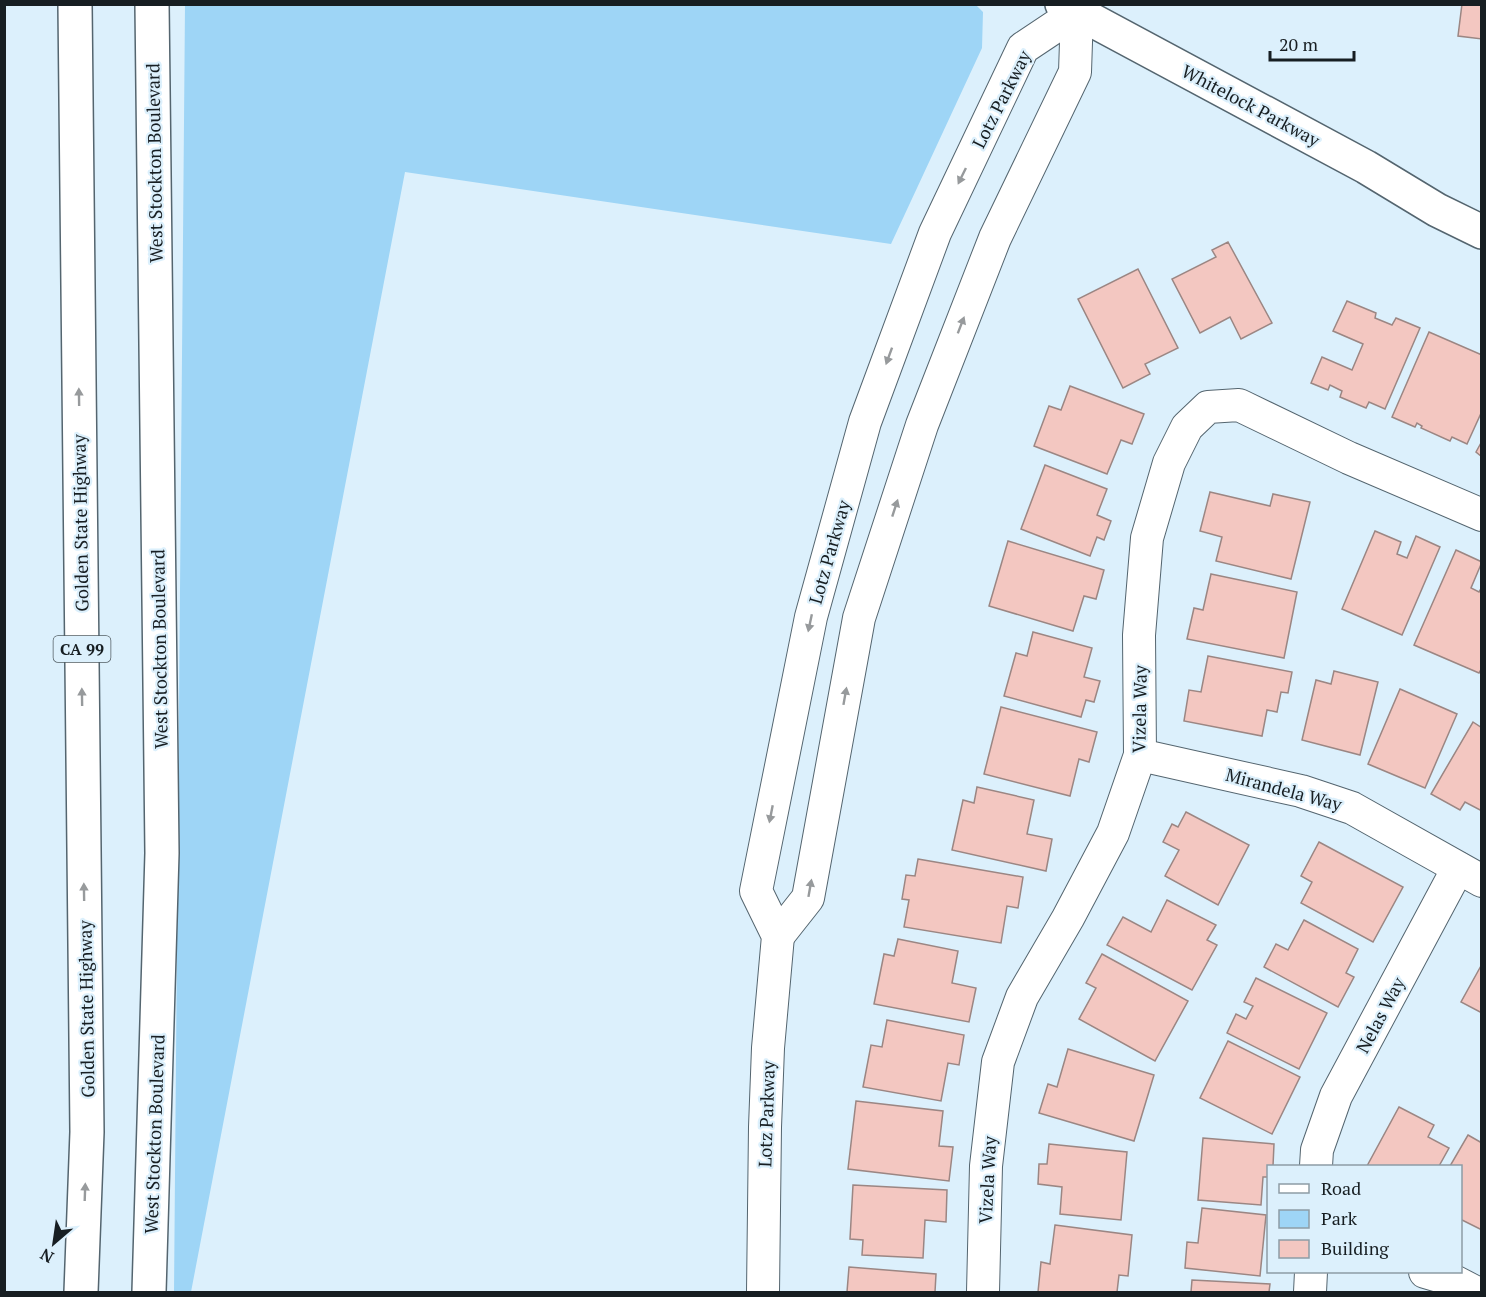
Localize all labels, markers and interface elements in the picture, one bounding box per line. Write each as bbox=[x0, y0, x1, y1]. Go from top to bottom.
scale bar bbox=[1270, 24, 1354, 62]
text: 20 m bbox=[1279, 32, 1319, 56]
street label: Lotz Parkway bbox=[966, 45, 1036, 152]
street label: Whitelock Parkway bbox=[1178, 58, 1325, 152]
street label: West Stockton Boulevard bbox=[140, 63, 168, 263]
one-way arrow bbox=[958, 167, 967, 184]
one-way arrow bbox=[957, 316, 967, 334]
one-way arrow bbox=[884, 347, 894, 365]
one-way arrow bbox=[74, 388, 84, 407]
street label: Golden State Highway bbox=[66, 433, 94, 612]
street label: Lotz Parkway bbox=[803, 497, 855, 607]
one-way arrow bbox=[891, 499, 900, 517]
street label: West Stockton Boulevard bbox=[145, 549, 173, 749]
one-way arrow bbox=[804, 614, 814, 632]
road number: CA 99 bbox=[54, 636, 110, 662]
street label: Vizela Way bbox=[1126, 664, 1152, 753]
one-way arrow bbox=[841, 686, 850, 705]
one-way arrow bbox=[77, 688, 87, 707]
street label: Mirandela Way bbox=[1223, 762, 1346, 816]
one-way arrow bbox=[766, 805, 775, 824]
one-way arrow bbox=[806, 878, 815, 897]
one-way arrow bbox=[80, 883, 89, 902]
street label: Golden State Highway bbox=[72, 919, 100, 1098]
street label: Nelas Way bbox=[1350, 972, 1410, 1057]
street label: West Stockton Boulevard bbox=[139, 1034, 169, 1234]
street label: Lotz Parkway bbox=[752, 1059, 780, 1168]
street label: Vizela Way bbox=[973, 1134, 1001, 1225]
legend bbox=[1267, 1165, 1462, 1273]
text: Road bbox=[1321, 1176, 1361, 1200]
one-way arrow bbox=[80, 1183, 89, 1202]
text: Park bbox=[1321, 1206, 1358, 1230]
north arrow bbox=[24, 1213, 84, 1273]
text: Building bbox=[1321, 1236, 1389, 1260]
text: N bbox=[36, 1244, 57, 1269]

